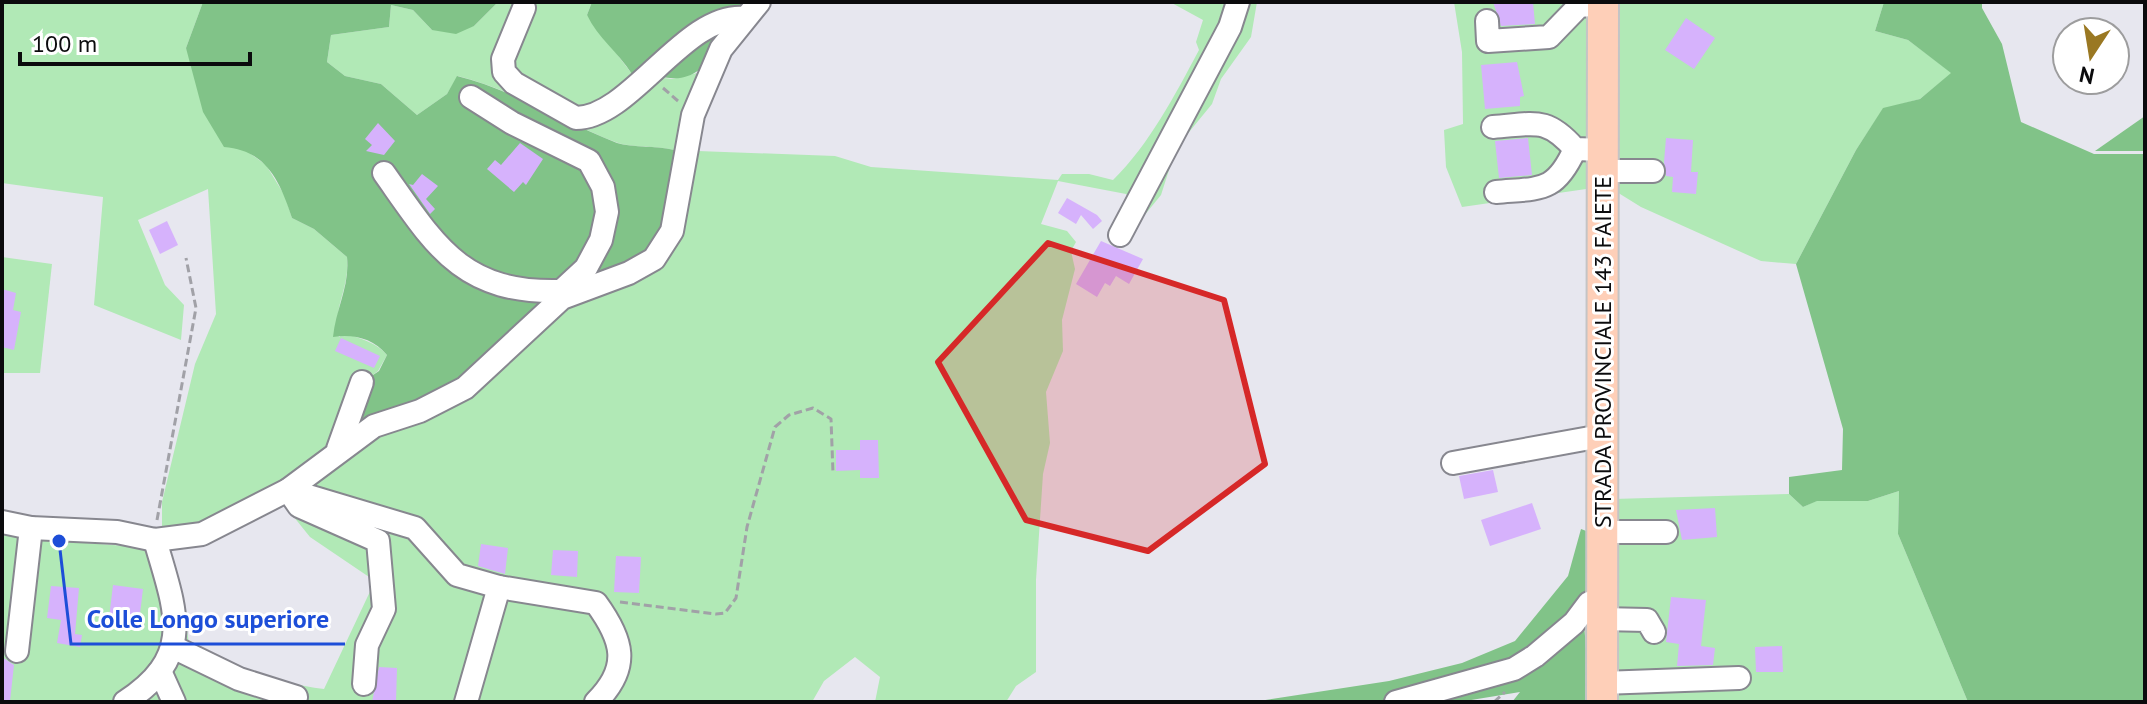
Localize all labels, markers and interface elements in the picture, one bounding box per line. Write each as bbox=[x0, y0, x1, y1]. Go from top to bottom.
scale bar bbox=[20, 16, 250, 66]
north arrow bbox=[2051, 16, 2131, 96]
text: 100 m bbox=[32, 28, 97, 59]
text: N bbox=[2077, 60, 2097, 91]
street label: STRADA PROVINCIALE 143 FAIETE bbox=[1587, 176, 1618, 528]
callout: Colle Longo superiore bbox=[71, 594, 345, 644]
text: Colle Longo superiore bbox=[87, 602, 329, 635]

